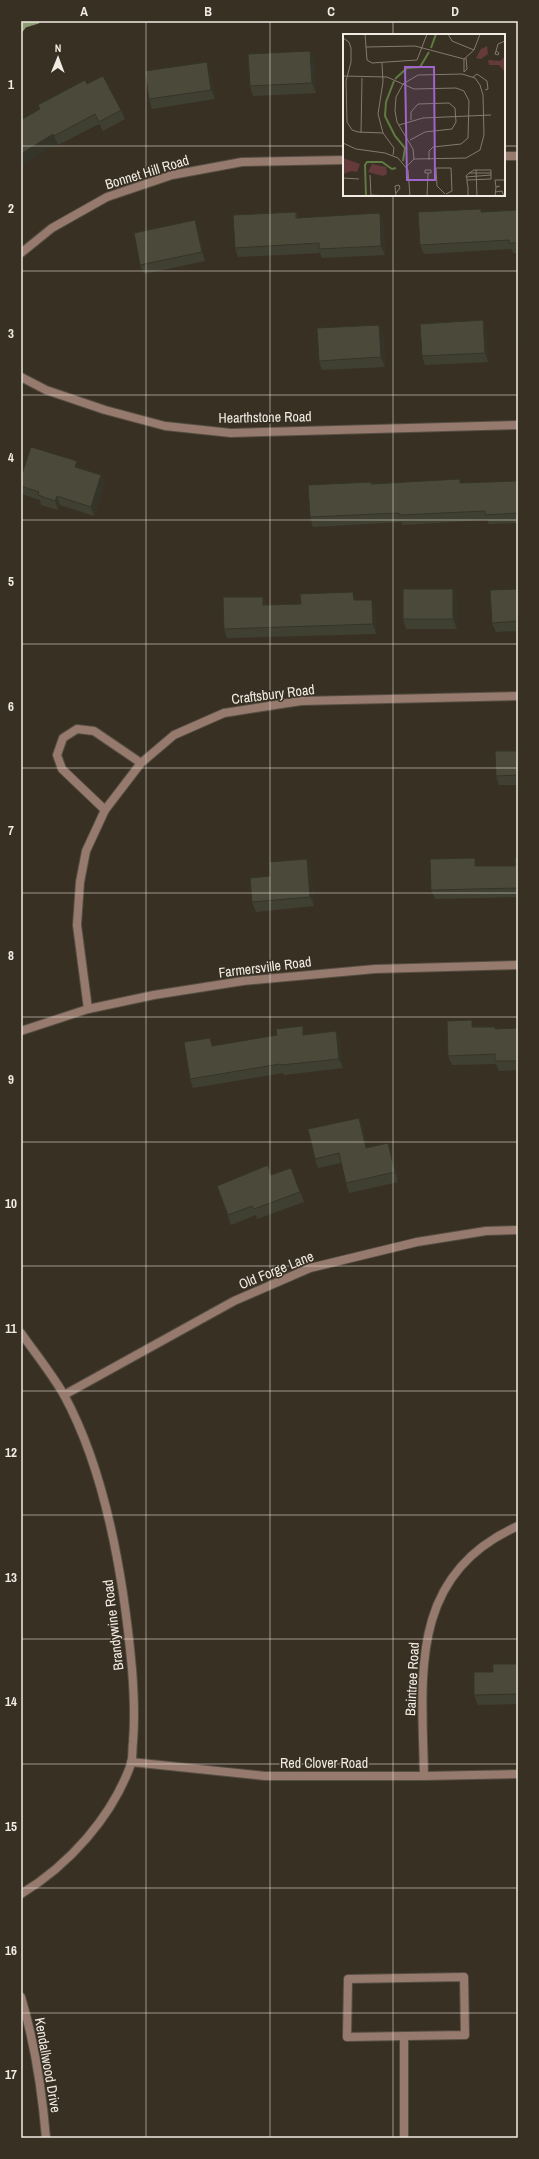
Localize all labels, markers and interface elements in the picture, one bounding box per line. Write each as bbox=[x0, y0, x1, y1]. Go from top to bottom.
text: A bbox=[80, 3, 88, 20]
text: B bbox=[204, 3, 212, 20]
text: C bbox=[327, 3, 335, 20]
text: D bbox=[451, 3, 459, 20]
inset map bbox=[343, 34, 505, 196]
north arrow bbox=[38, 38, 78, 78]
text: N bbox=[55, 41, 62, 55]
text: 1 bbox=[8, 76, 14, 93]
street label: Bonnet Hill Road bbox=[103, 151, 191, 193]
text: 2 bbox=[8, 200, 14, 217]
text: 3 bbox=[8, 325, 14, 342]
street label: Hearthstone Road bbox=[218, 407, 312, 427]
text: 4 bbox=[8, 449, 14, 466]
text: 5 bbox=[8, 573, 14, 590]
street label: Craftsbury Road bbox=[230, 680, 316, 708]
text: 6 bbox=[8, 698, 14, 715]
text: 7 bbox=[8, 822, 14, 839]
text: 8 bbox=[8, 947, 14, 964]
street label: Farmersville Road bbox=[218, 952, 312, 982]
text: 9 bbox=[8, 1071, 14, 1088]
text: 10 bbox=[5, 1195, 17, 1212]
street label: Old Forge Lane bbox=[236, 1247, 316, 1293]
text: 11 bbox=[5, 1320, 17, 1337]
text: 12 bbox=[5, 1444, 17, 1461]
text: 13 bbox=[5, 1569, 17, 1586]
street label: Brandywine Road bbox=[99, 1579, 127, 1671]
street label: Baintree Road bbox=[401, 1642, 423, 1716]
text: 14 bbox=[5, 1693, 17, 1710]
street label: Red Clover Road bbox=[280, 1754, 368, 1772]
text: 15 bbox=[5, 1818, 17, 1835]
text: 16 bbox=[5, 1942, 17, 1959]
street label: Kendallwood Drive bbox=[31, 2016, 65, 2114]
text: 17 bbox=[5, 2066, 17, 2083]

